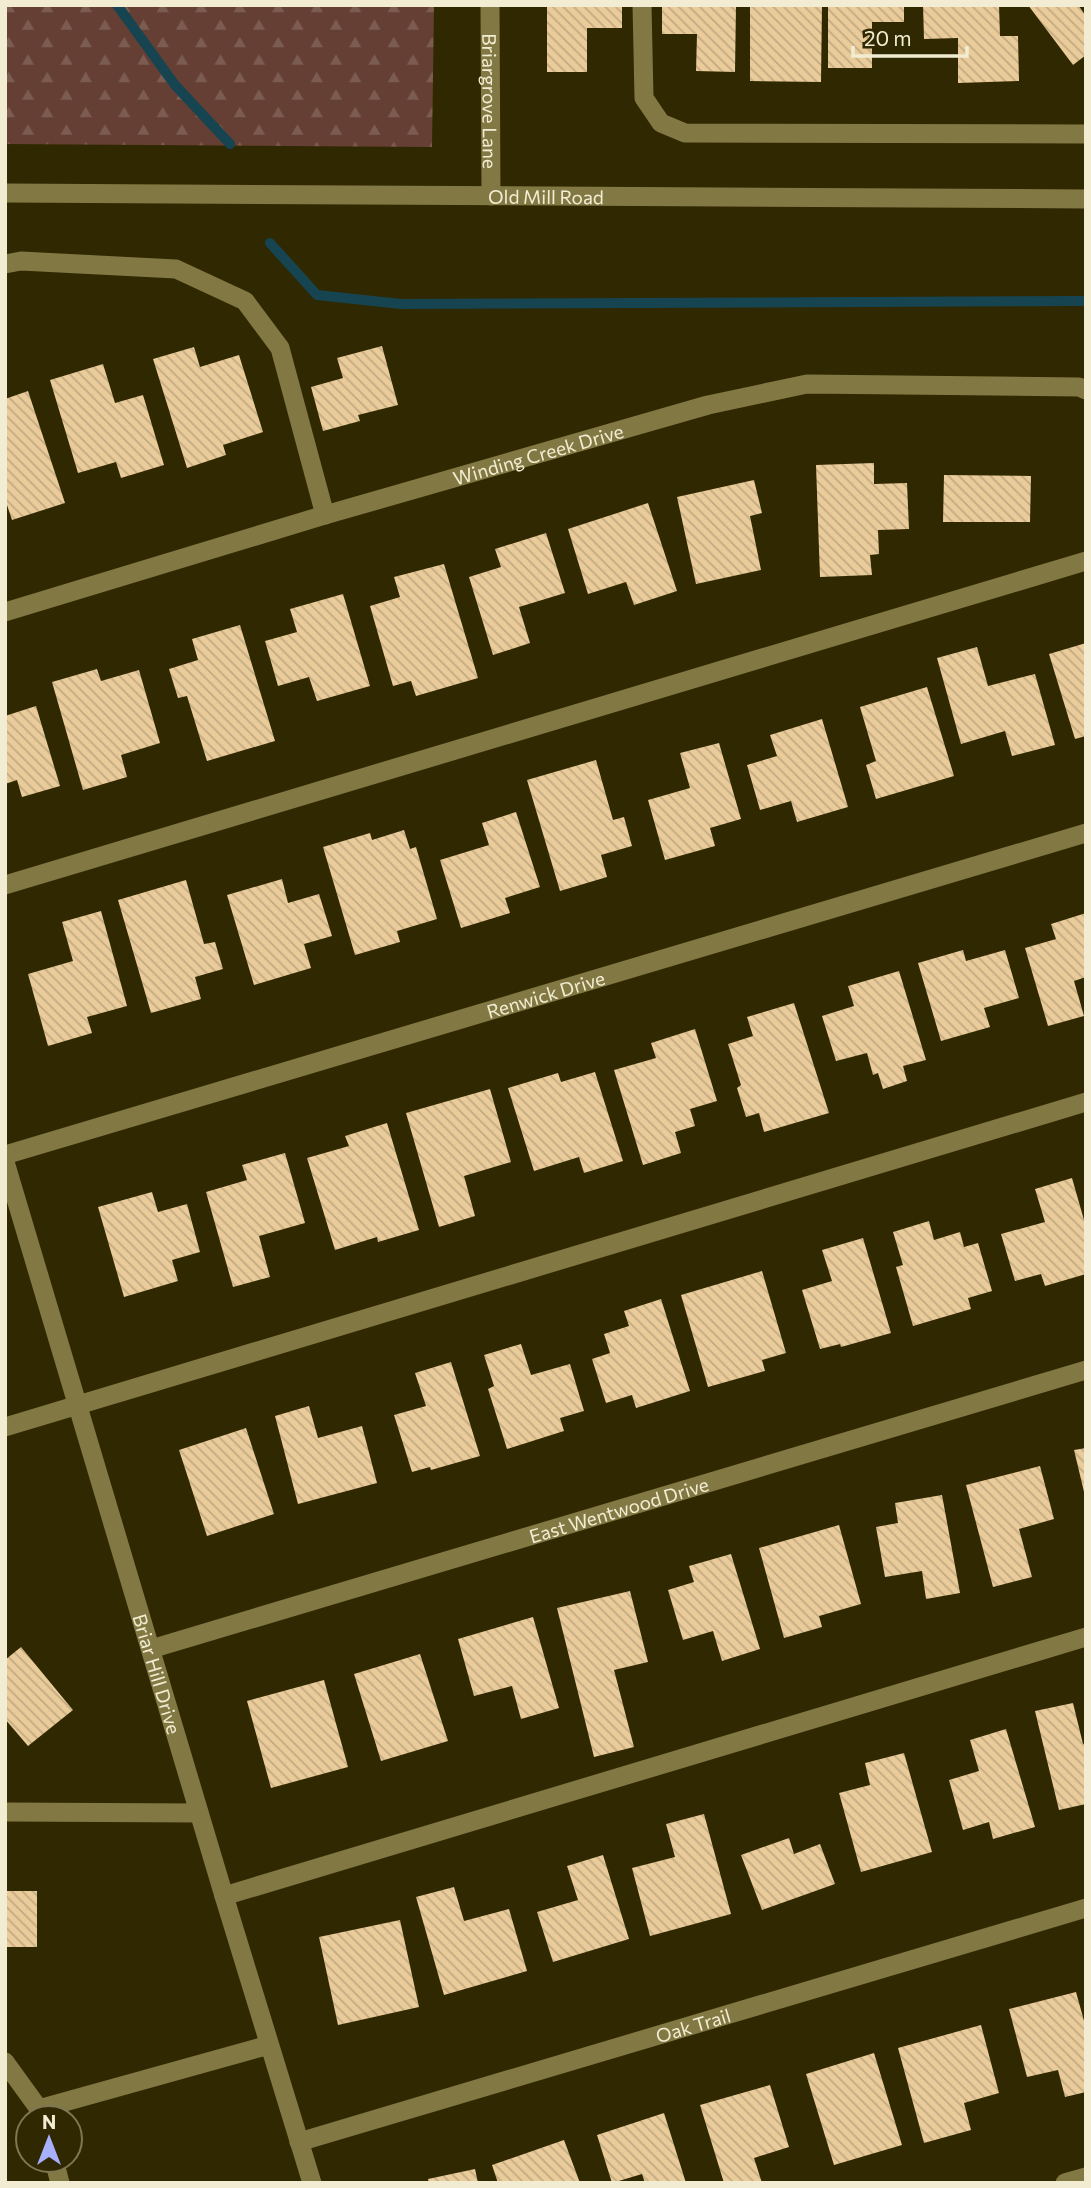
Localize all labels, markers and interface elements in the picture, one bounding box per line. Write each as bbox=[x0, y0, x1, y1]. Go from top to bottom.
scale bar bbox=[853, 14, 967, 58]
text: 20 m bbox=[864, 25, 912, 50]
street label: Briargrove Lane bbox=[479, 33, 502, 169]
street label: Old Mill Road bbox=[488, 184, 604, 208]
street label: Winding Creek Drive bbox=[450, 418, 626, 489]
street label: Renwick Drive bbox=[484, 966, 607, 1022]
street label: East Wentwood Drive bbox=[526, 1472, 711, 1547]
street label: Briar Hill Drive bbox=[129, 1611, 186, 1737]
street label: Oak Trail bbox=[653, 2003, 733, 2047]
north arrow bbox=[14, 2104, 84, 2174]
text: N bbox=[42, 2110, 56, 2133]

